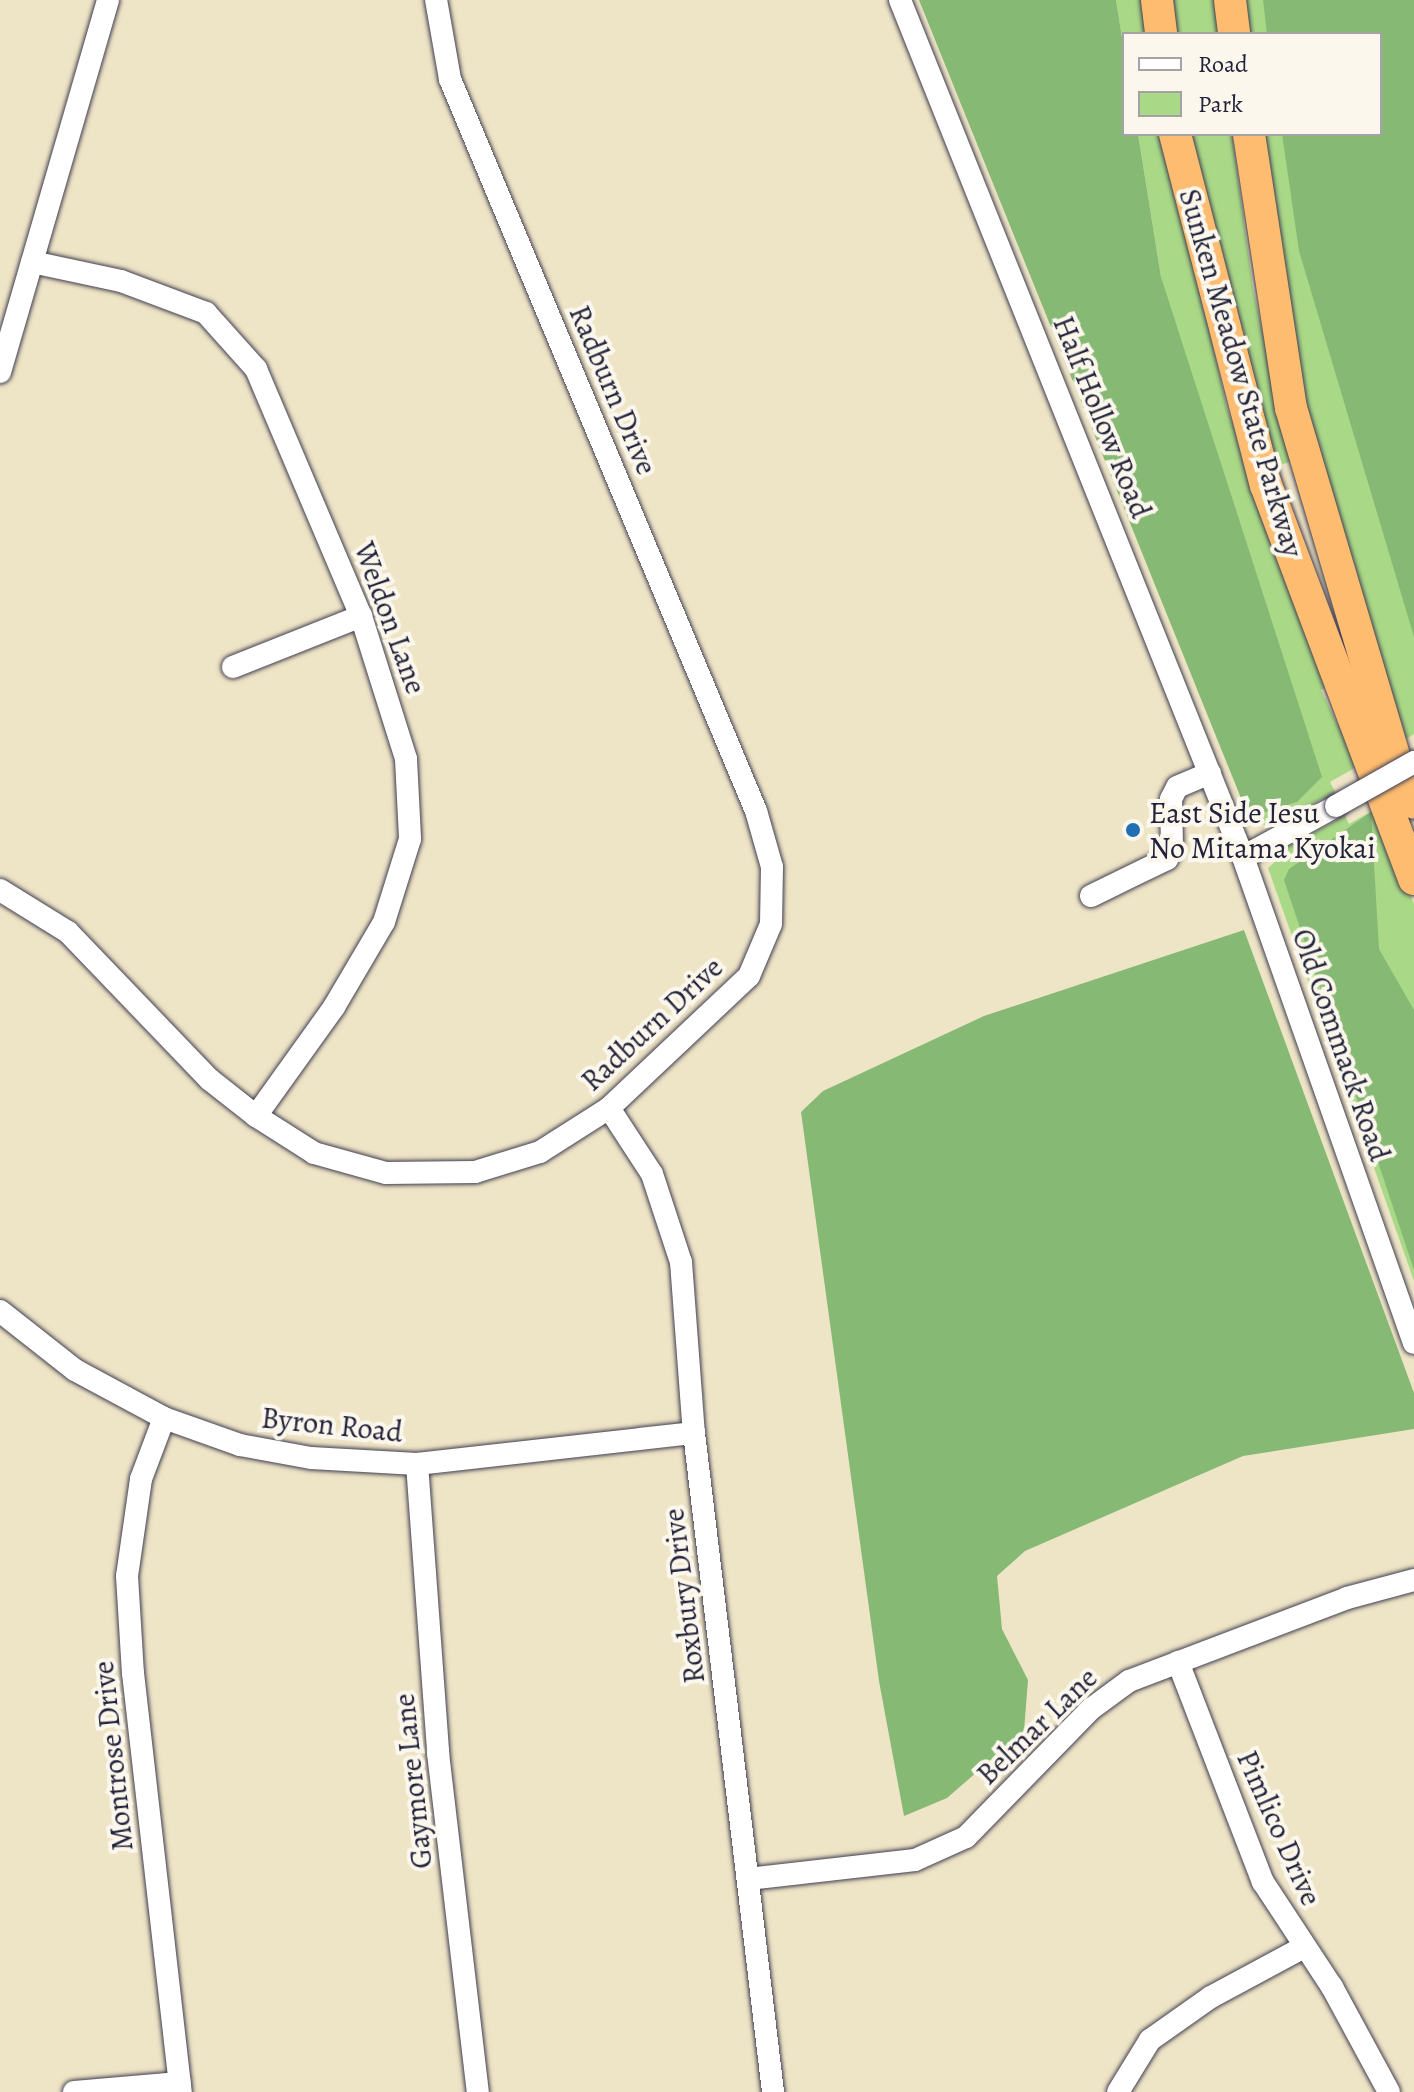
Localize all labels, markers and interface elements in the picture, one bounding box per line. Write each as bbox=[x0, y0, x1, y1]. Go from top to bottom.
legend bbox=[1122, 32, 1382, 136]
text: Road bbox=[1198, 48, 1248, 80]
text: Park bbox=[1198, 88, 1243, 120]
street label: Sunken Meadow State Parkway bbox=[1171, 185, 1311, 561]
street label: Radburn Drive bbox=[561, 300, 665, 480]
street label: Half Hollow Road bbox=[1045, 311, 1159, 523]
street label: Weldon Lane bbox=[346, 537, 434, 699]
place label: East Side Iesu No Mitama Kyokai bbox=[1149, 795, 1376, 866]
marker: East Side Iesu No Mitama Kyokai bbox=[1124, 821, 1142, 839]
street label: Old Commack Road bbox=[1284, 924, 1398, 1166]
street label: Radburn Drive bbox=[574, 949, 730, 1099]
street label: Byron Road bbox=[260, 1400, 404, 1450]
street label: Roxbury Drive bbox=[655, 1506, 713, 1686]
street label: Montrose Drive bbox=[85, 1659, 141, 1853]
street label: Belmar Lane bbox=[969, 1660, 1105, 1792]
street label: Gaymore Lane bbox=[386, 1692, 440, 1870]
street label: Pimlico Drive bbox=[1229, 1745, 1329, 1911]

